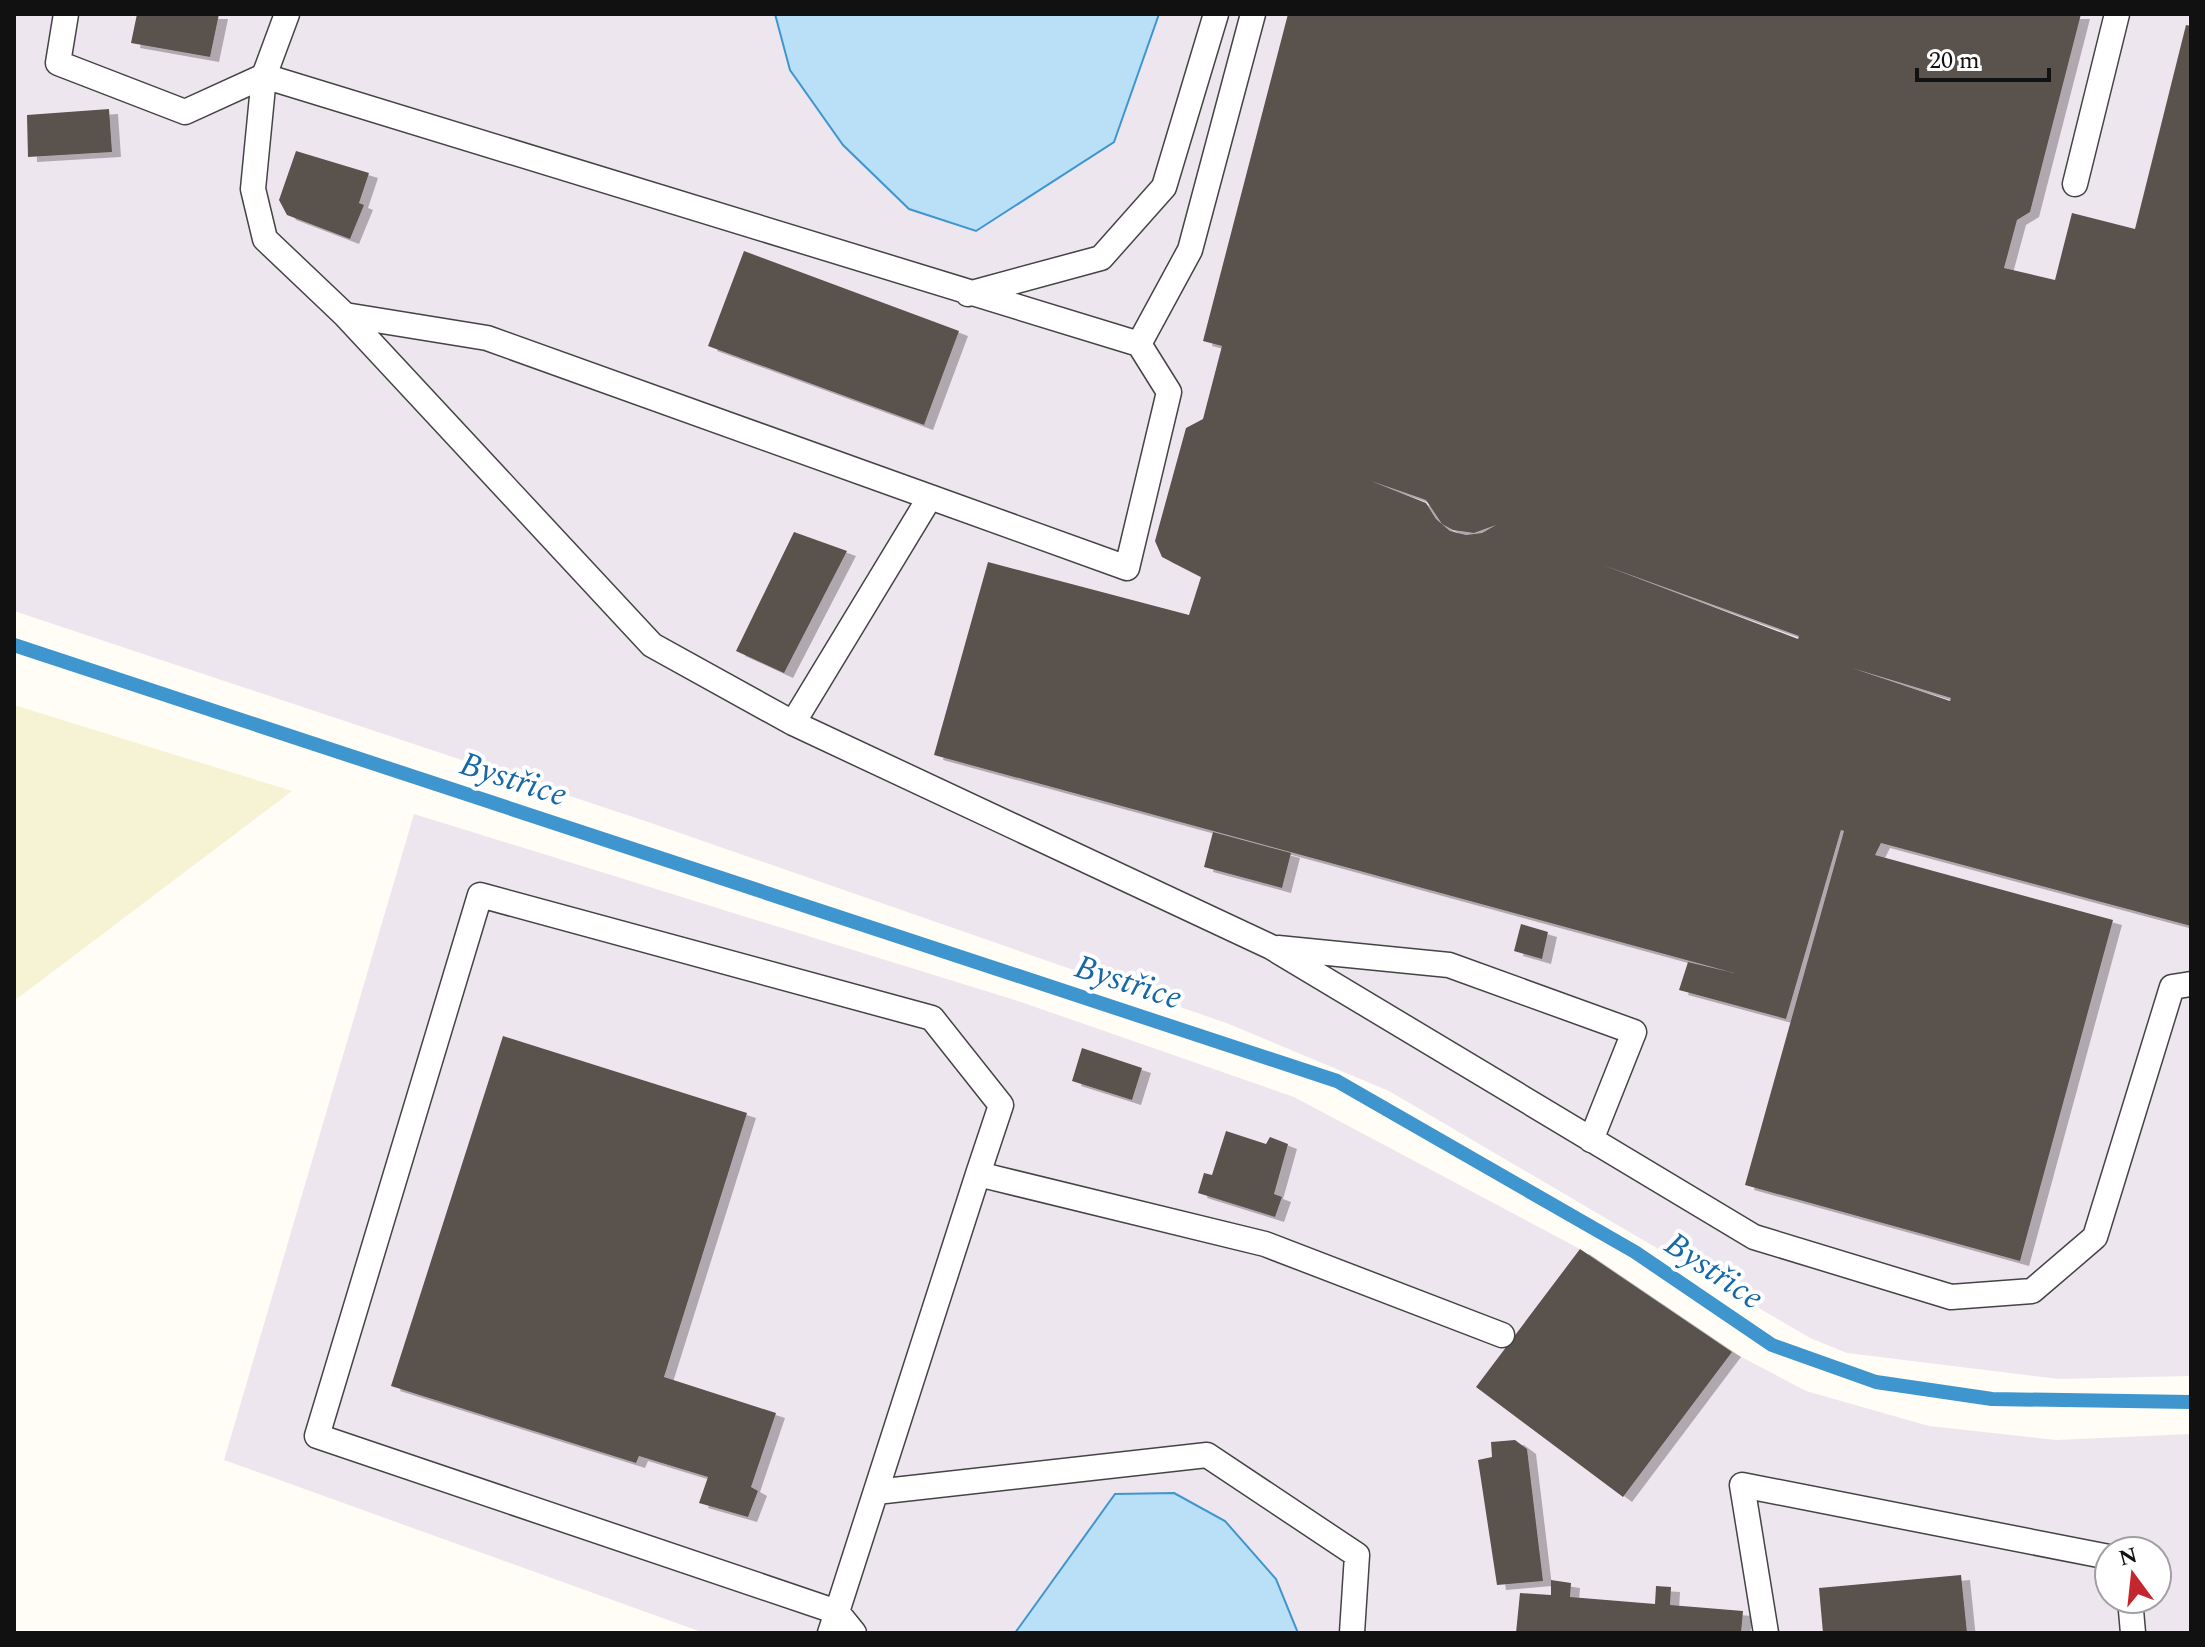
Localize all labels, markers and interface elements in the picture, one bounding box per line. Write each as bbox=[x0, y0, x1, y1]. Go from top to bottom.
scale bar bbox=[1917, 32, 2049, 82]
text: 20 m bbox=[1929, 43, 1980, 79]
water label: Bystřice bbox=[453, 738, 574, 822]
water label: Bystřice bbox=[1068, 941, 1189, 1025]
water label: Bystřice bbox=[1654, 1219, 1774, 1324]
north arrow bbox=[2093, 1535, 2173, 1615]
text: N bbox=[2115, 1539, 2141, 1575]

